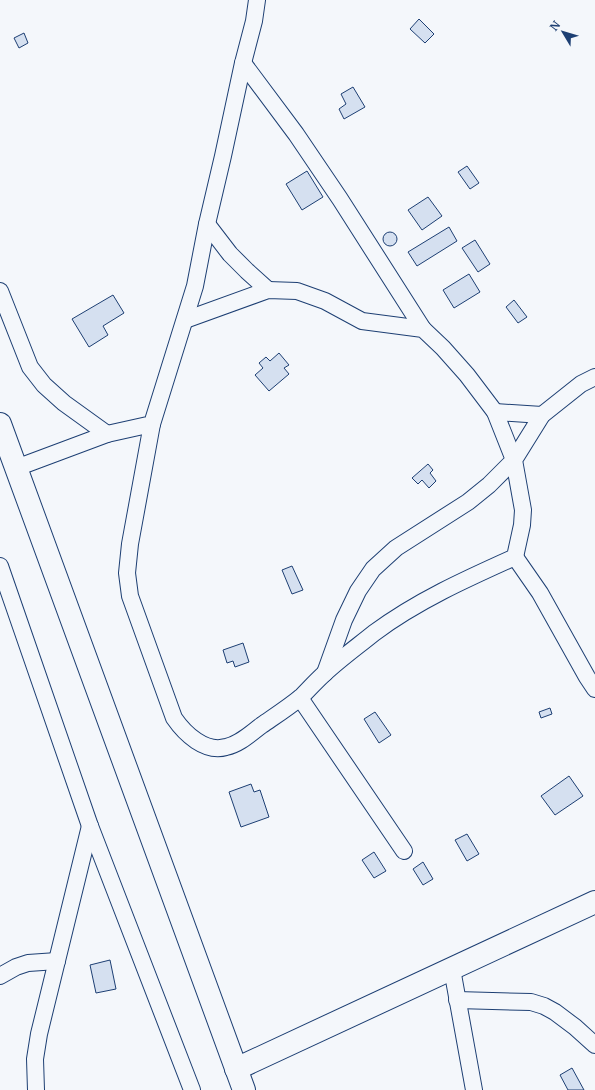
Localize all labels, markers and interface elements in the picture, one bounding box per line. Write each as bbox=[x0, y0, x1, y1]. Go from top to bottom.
north arrow bbox=[543, 12, 583, 52]
text: N bbox=[547, 18, 563, 34]

